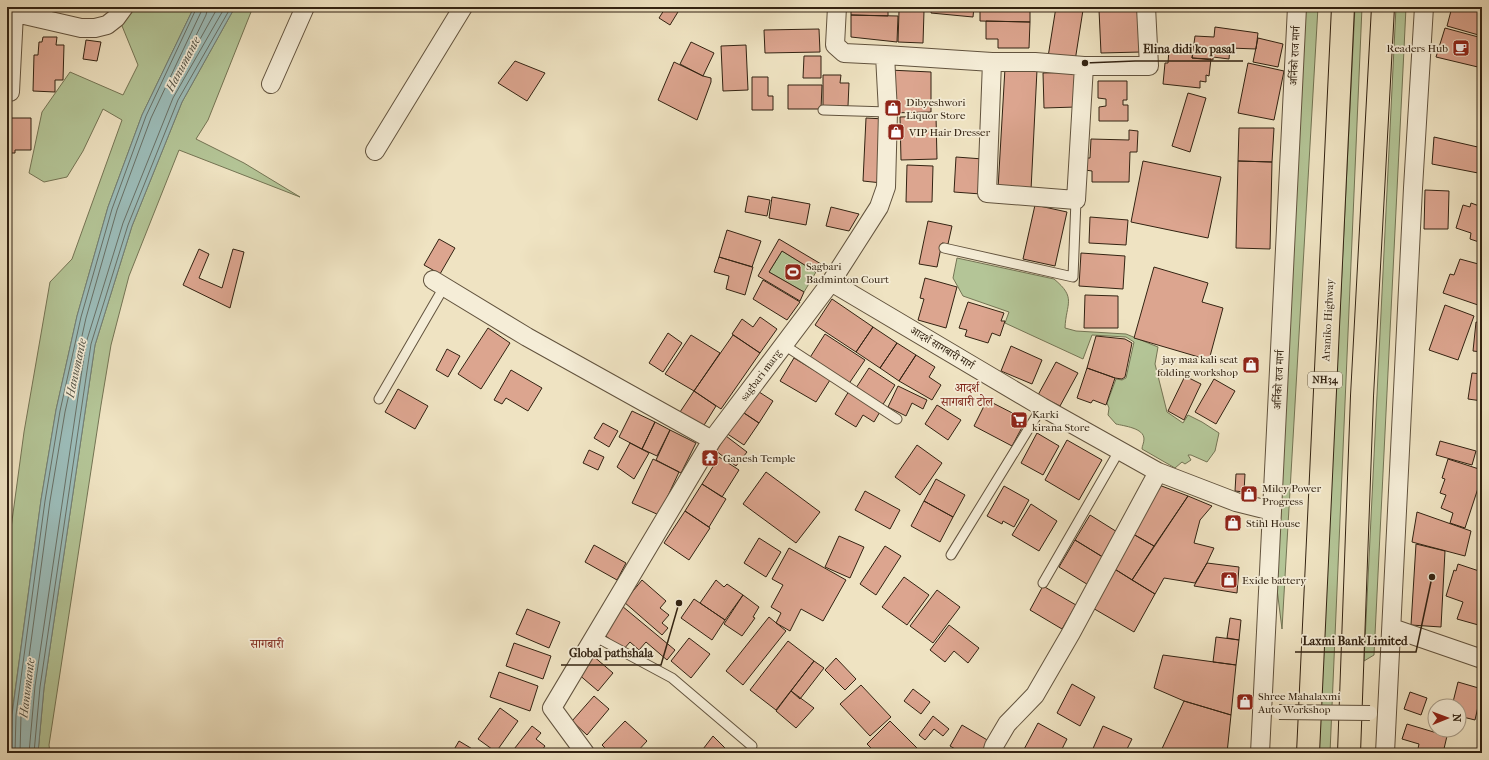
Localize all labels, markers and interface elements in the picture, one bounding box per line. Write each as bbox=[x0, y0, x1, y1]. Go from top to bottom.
street label: अर्निको राज मार्ग bbox=[1287, 25, 1303, 86]
water label: Hanumante bbox=[162, 33, 204, 95]
callout: Elina didi ko pasal bbox=[1135, 37, 1243, 61]
cafe icon: Readers Hub bbox=[1451, 38, 1471, 58]
text: Elina didi ko pasal bbox=[1143, 42, 1236, 57]
place label: Readers Hub bbox=[1387, 42, 1448, 55]
place label: Dibyeshwori Liquor Store bbox=[906, 96, 966, 122]
shop icon: Dibyeshwori Liquor Store bbox=[883, 98, 903, 118]
shop icon: VIP Hair Dresser bbox=[886, 122, 906, 142]
place label: VIP Hair Dresser bbox=[908, 126, 991, 139]
place label: Sagbari Badminton Court bbox=[806, 260, 889, 286]
sports icon: Sagbari Badminton Court bbox=[783, 262, 803, 282]
street label: Araniko Highway bbox=[1319, 277, 1337, 363]
street label: आदर्श सागबारी मार्ग bbox=[908, 324, 977, 373]
water label: Hanumante bbox=[63, 336, 89, 400]
street label: sagbari marg bbox=[737, 347, 785, 403]
street label: अर्निको राज मार्ग bbox=[1271, 349, 1287, 410]
place label: jay maa kali seat folding workshop bbox=[1157, 353, 1238, 379]
shop icon: jay maa kali seat folding workshop bbox=[1241, 355, 1261, 375]
road number: NH34 bbox=[1308, 372, 1342, 388]
district label: आदर्श सागबारी टोल bbox=[940, 381, 994, 409]
place label: Karki kirana Store bbox=[1032, 408, 1090, 434]
supermarket icon: Karki kirana Store bbox=[1009, 410, 1029, 430]
temple icon: Ganesh Temple bbox=[700, 448, 720, 468]
place label: Ganesh Temple bbox=[723, 452, 796, 465]
place label: Milcy Power Progress bbox=[1262, 482, 1321, 508]
shop icon: Milcy Power Progress bbox=[1239, 484, 1259, 504]
shop icon: Stihl House bbox=[1223, 513, 1243, 533]
place label: Stihl House bbox=[1246, 517, 1301, 530]
shop icon: Exide battery bbox=[1219, 570, 1239, 590]
place label: Exide battery bbox=[1242, 574, 1307, 587]
callout: Laxmi Bank Limited bbox=[1295, 628, 1416, 652]
text: Laxmi Bank Limited bbox=[1302, 634, 1408, 648]
district label: सागबारी bbox=[249, 637, 285, 651]
callout: Global pathshala bbox=[561, 641, 661, 665]
text: Global pathshala bbox=[569, 646, 654, 661]
water label: Hanumante bbox=[16, 656, 38, 720]
place label: Shree Mahalaxmi Auto Workshop bbox=[1257, 690, 1341, 716]
shop icon: Shree Mahalaxmi Auto Workshop bbox=[1235, 692, 1255, 712]
north arrow bbox=[1427, 698, 1467, 738]
text: N bbox=[1450, 714, 1463, 723]

